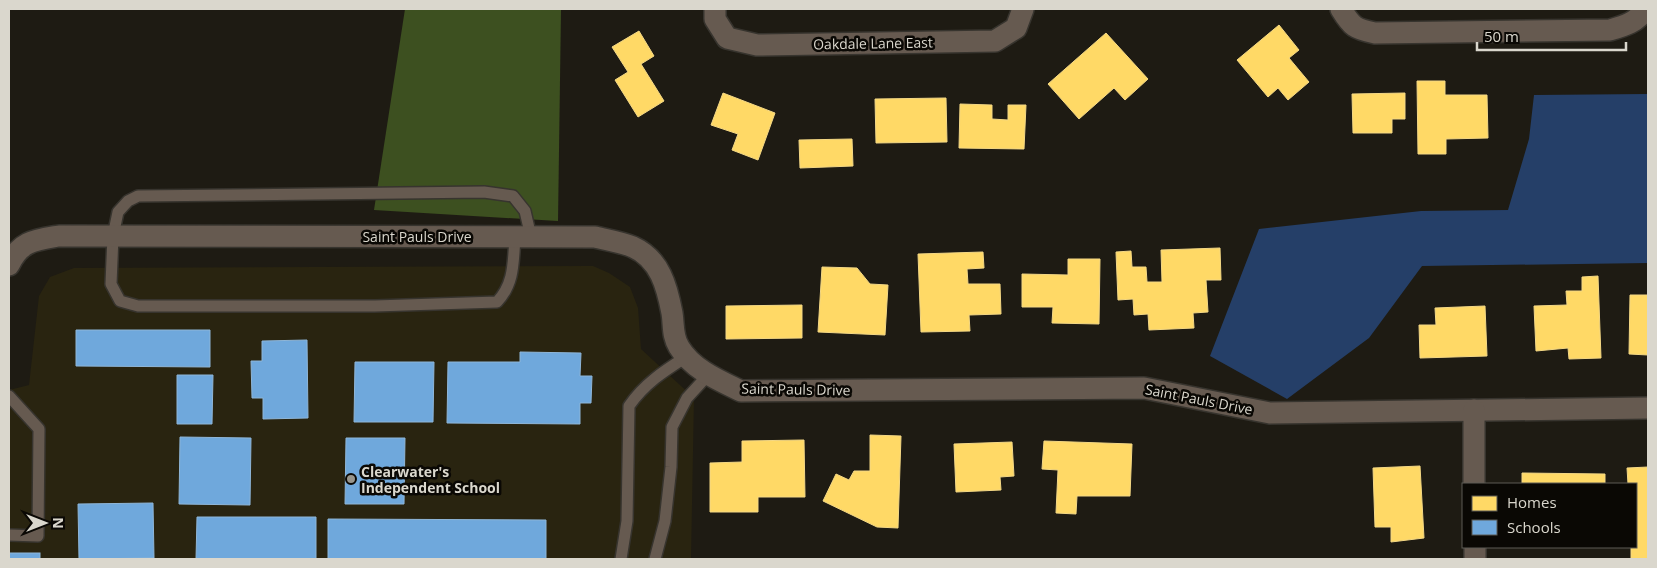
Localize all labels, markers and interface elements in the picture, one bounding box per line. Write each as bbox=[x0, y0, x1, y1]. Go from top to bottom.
scale bar bbox=[1477, 20, 1626, 52]
text: 50 m bbox=[1484, 26, 1519, 46]
street label: Oakdale Lane East bbox=[813, 32, 933, 54]
street label: Saint Pauls Drive bbox=[362, 227, 472, 246]
street label: Saint Pauls Drive bbox=[741, 379, 851, 399]
street label: Saint Pauls Drive bbox=[1144, 379, 1254, 419]
place label: Clearwater's Independent School bbox=[361, 462, 500, 497]
marker: Clearwater's Independent School bbox=[345, 473, 357, 485]
legend bbox=[1462, 483, 1637, 548]
text: Homes bbox=[1507, 492, 1557, 512]
north arrow bbox=[20, 498, 70, 548]
text: N bbox=[49, 517, 68, 529]
text: Schools bbox=[1507, 517, 1561, 537]

